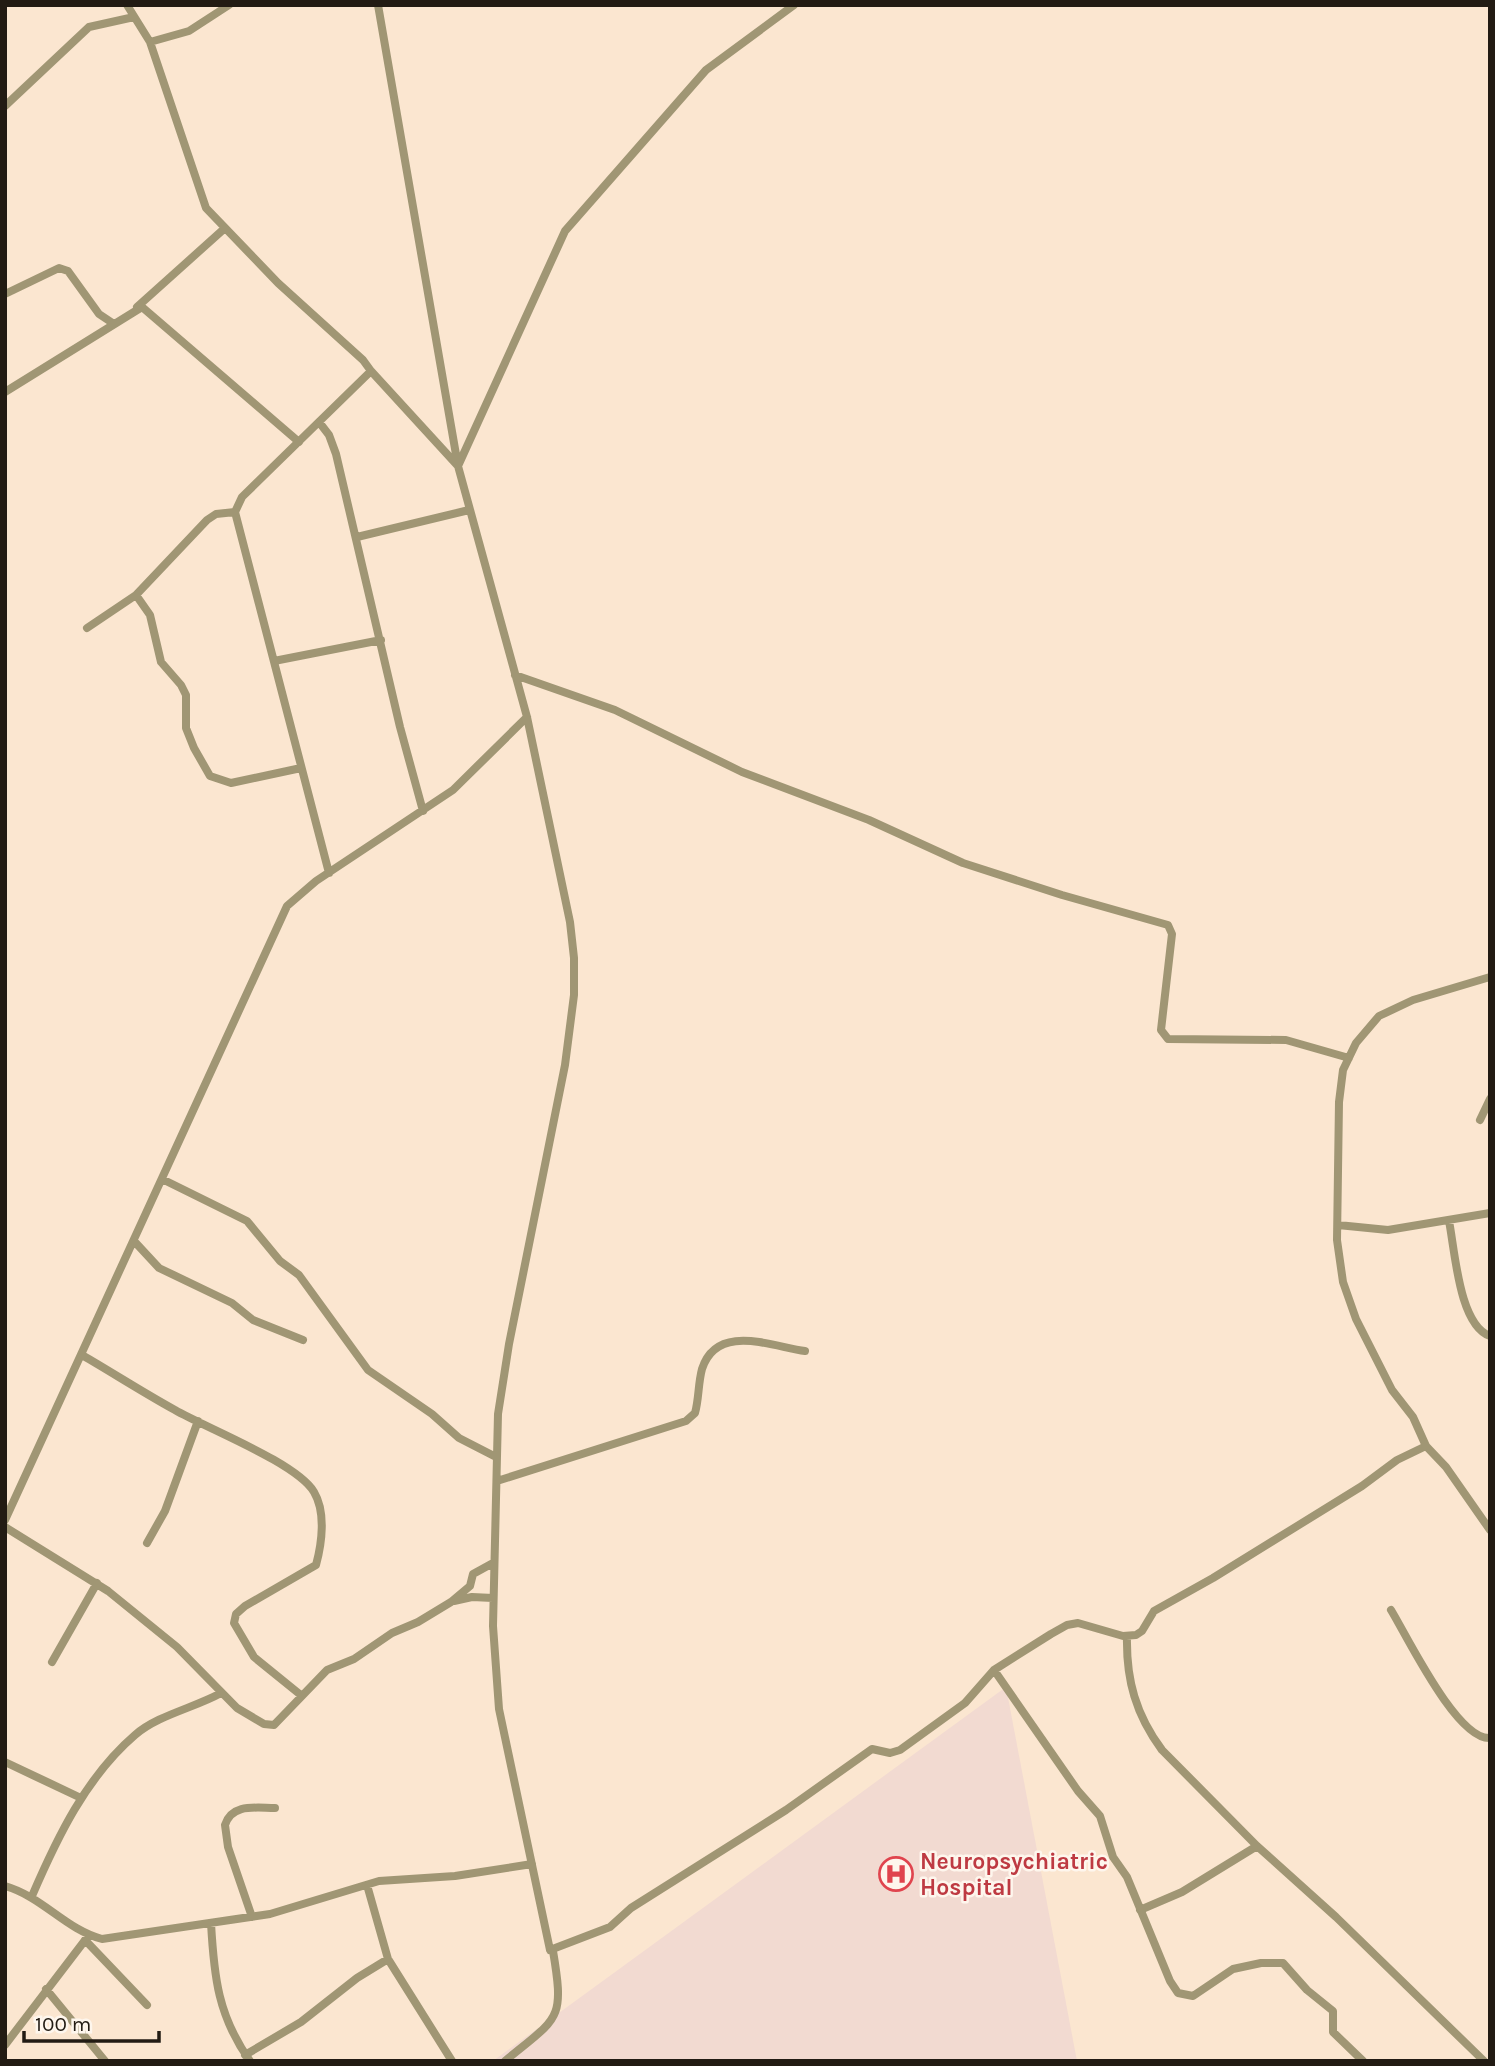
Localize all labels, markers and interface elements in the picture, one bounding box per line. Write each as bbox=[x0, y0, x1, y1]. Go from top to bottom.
place label: Neuropsychiatric Hospital bbox=[920, 1848, 1108, 1901]
hospital icon: Neuropsychiatric Hospital bbox=[877, 1855, 915, 1893]
scale bar bbox=[24, 2000, 159, 2044]
text: 100 m bbox=[35, 2012, 92, 2036]

